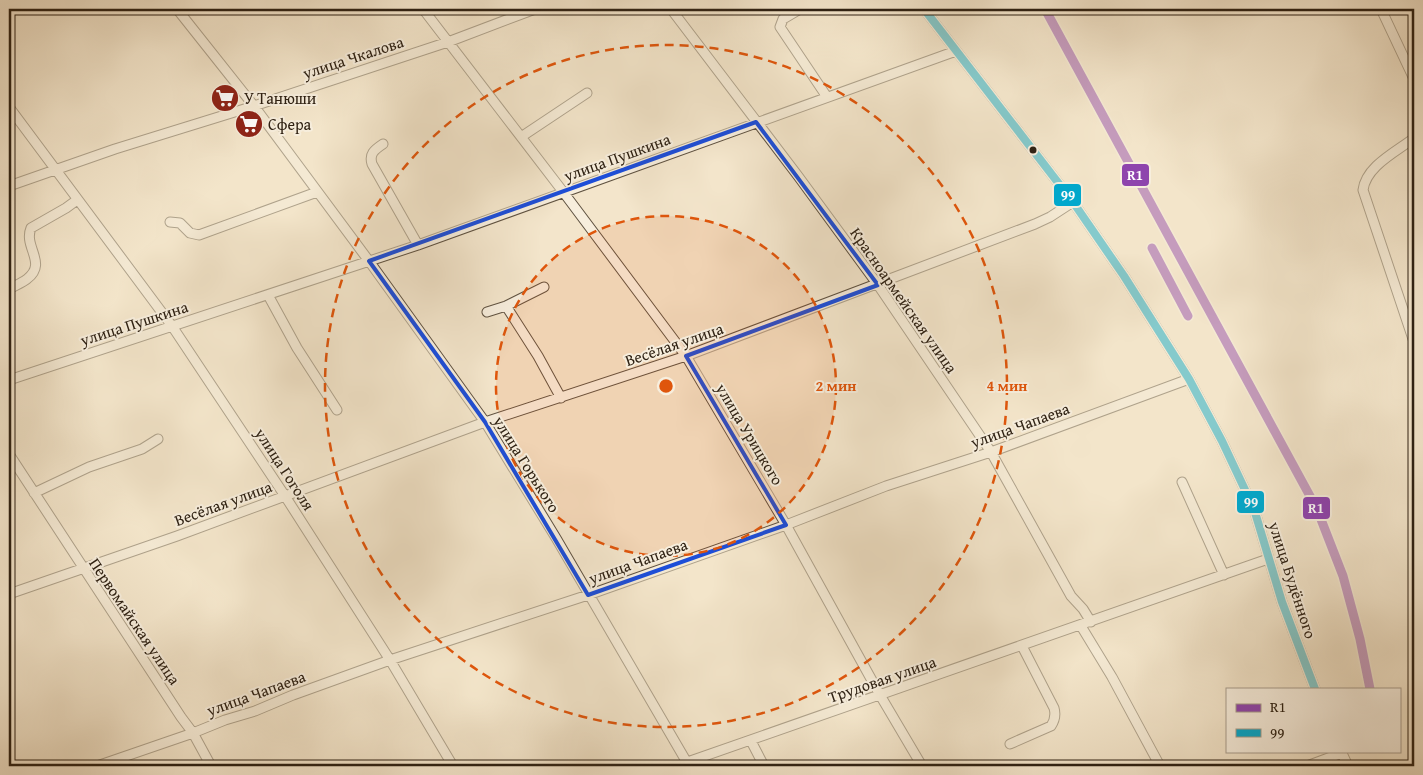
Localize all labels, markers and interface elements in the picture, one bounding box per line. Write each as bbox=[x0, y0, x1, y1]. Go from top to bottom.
street label: улица Чкалова bbox=[298, 29, 407, 85]
supermarket icon: У Танюши bbox=[210, 83, 240, 113]
place label: У Танюши bbox=[244, 86, 317, 110]
supermarket icon: Сфера bbox=[234, 109, 264, 139]
place label: Сфера bbox=[268, 112, 312, 136]
street label: улица Пушкина bbox=[559, 126, 674, 188]
unlabelled marker bbox=[1028, 145, 1038, 155]
line badge: R1 bbox=[1121, 163, 1150, 187]
text: R1 bbox=[1127, 165, 1143, 185]
line badge: 99 bbox=[1053, 183, 1082, 207]
text: 99 bbox=[1061, 185, 1075, 205]
street label: Красноармейская улица bbox=[844, 222, 964, 378]
street label: улица Пушкина bbox=[76, 294, 191, 352]
street label: Весёлая улица bbox=[622, 316, 727, 372]
text: 2 мин bbox=[816, 375, 857, 396]
text: 4 мин bbox=[987, 375, 1028, 396]
centre of rings bbox=[657, 377, 675, 395]
street label: улица Урицкого bbox=[710, 378, 790, 490]
street label: улица Чапаева bbox=[966, 396, 1073, 454]
street label: улица Горького bbox=[487, 410, 566, 517]
street label: улица Гоголя bbox=[249, 422, 321, 515]
street label: Весёлая улица bbox=[171, 474, 276, 532]
line badge: 99 bbox=[1236, 490, 1265, 514]
text: 99 bbox=[1244, 492, 1258, 512]
line badge: R1 bbox=[1302, 496, 1331, 520]
text: R1 bbox=[1308, 498, 1324, 518]
street label: улица Будённого bbox=[1262, 517, 1323, 642]
street label: улица Чапаева bbox=[584, 532, 691, 590]
street label: Первомайская улица bbox=[83, 553, 187, 690]
street label: Трудовая улица bbox=[825, 649, 940, 709]
street label: улица Чапаева bbox=[202, 664, 309, 722]
legend bbox=[1226, 688, 1400, 752]
text: R1 bbox=[1270, 696, 1286, 717]
text: 99 bbox=[1270, 722, 1284, 743]

